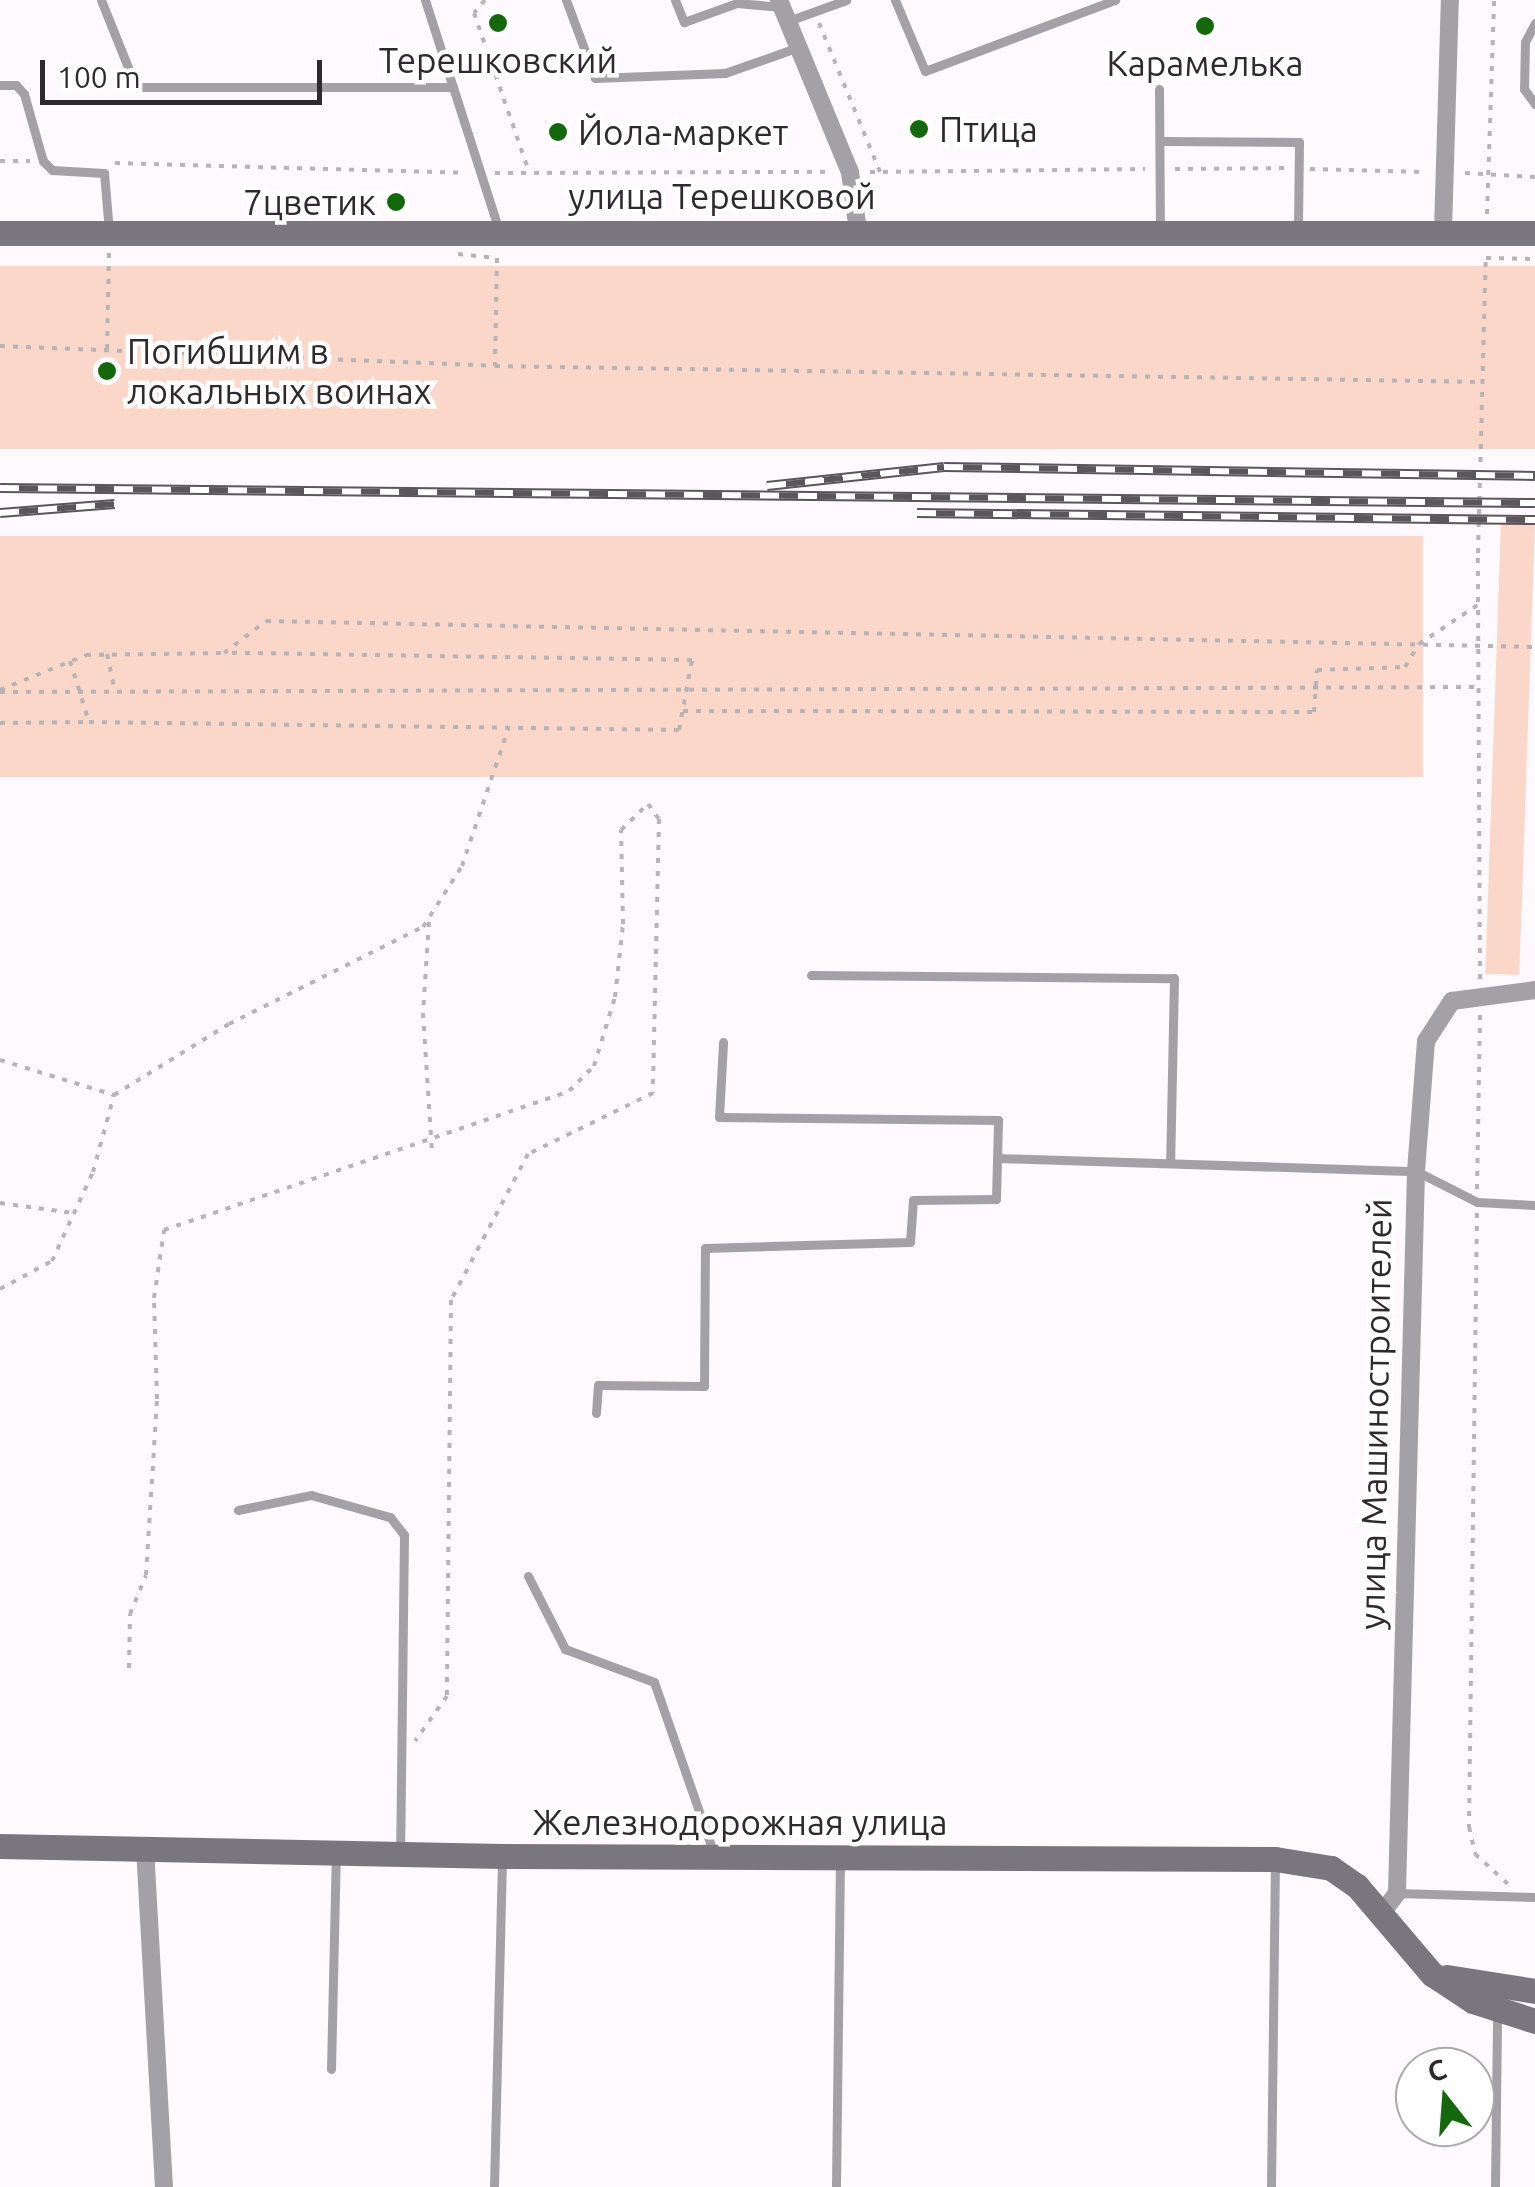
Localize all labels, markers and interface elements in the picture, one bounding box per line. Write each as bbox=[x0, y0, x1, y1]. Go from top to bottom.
marker: Терешковский bbox=[487, 12, 509, 34]
marker: Карамелька bbox=[1194, 15, 1216, 37]
place label: Терешковский bbox=[379, 39, 617, 81]
scale bar bbox=[45, 40, 328, 102]
place label: Карамелька bbox=[1106, 42, 1304, 84]
text: 100 m bbox=[57, 60, 141, 94]
place label: Птица bbox=[939, 108, 1038, 150]
place label: Йола-маркет bbox=[578, 111, 788, 153]
marker: Птица bbox=[908, 118, 930, 140]
marker: Йола-маркет bbox=[547, 121, 569, 143]
street label: улица Терешковой bbox=[568, 175, 876, 217]
place label: 7цветик bbox=[243, 181, 376, 223]
marker: 7цветик bbox=[385, 191, 407, 213]
place label: Погибшим в локальных воинах bbox=[127, 330, 431, 412]
marker: Погибшим в локальных воинах bbox=[96, 360, 118, 382]
street label: улица Машиностроителей bbox=[1350, 1198, 1400, 1630]
street label: Железнодорожная улица bbox=[532, 1801, 948, 1843]
north arrow bbox=[1395, 2047, 1495, 2147]
text: С bbox=[1424, 2052, 1450, 2087]

